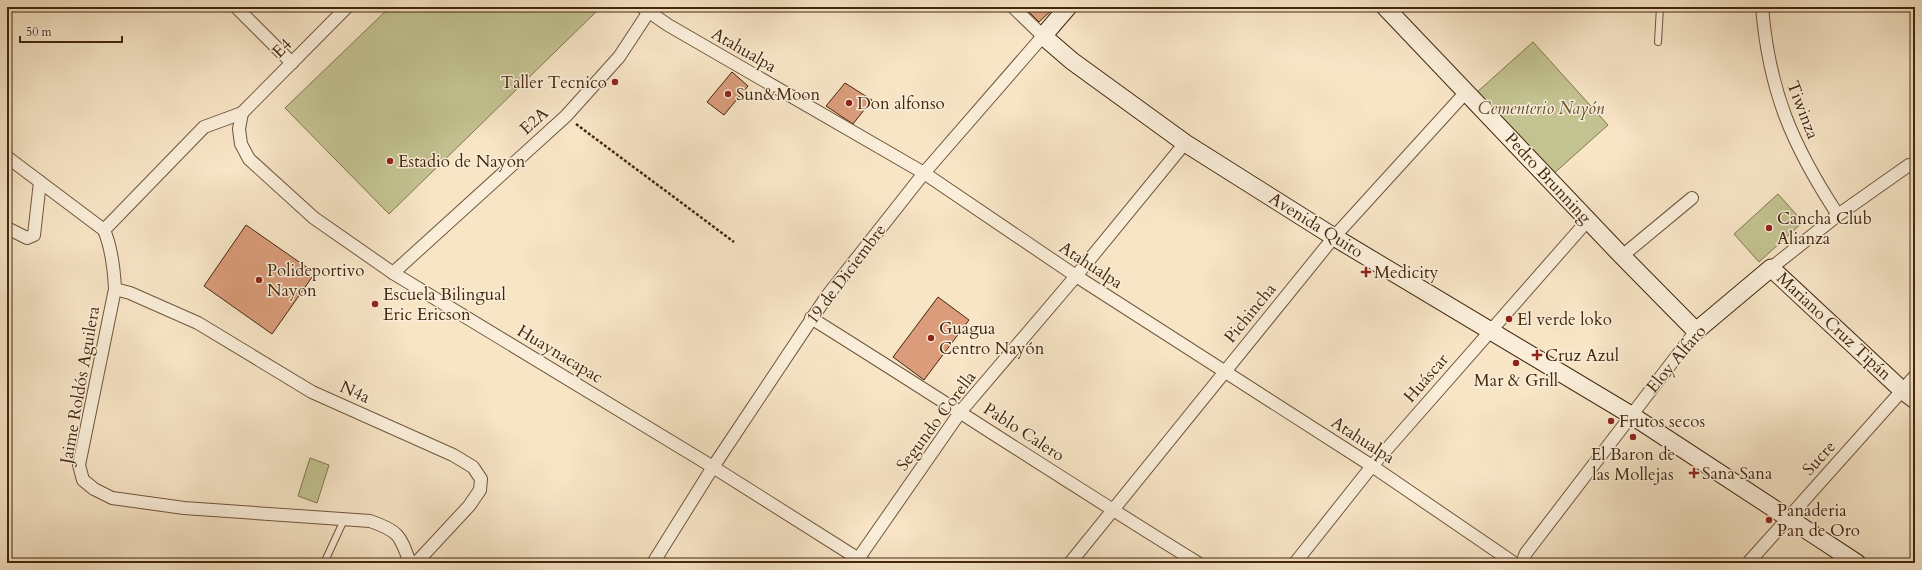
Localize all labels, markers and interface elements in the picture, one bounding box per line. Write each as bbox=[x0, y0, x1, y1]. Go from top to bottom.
scale bar bbox=[20, 18, 122, 44]
street label: Atahualpa bbox=[707, 22, 781, 78]
text: 50 m bbox=[26, 24, 53, 40]
street label: E4 bbox=[267, 33, 297, 63]
place label: Taller Tecnico bbox=[501, 71, 607, 94]
marker: Taller Tecnico bbox=[610, 77, 620, 87]
street label: Tiwinza bbox=[1781, 78, 1825, 143]
place label: Sun&Moon bbox=[736, 83, 821, 106]
marker: Sun&Moon bbox=[723, 89, 733, 99]
place label: Don alfonso bbox=[857, 92, 945, 115]
park label: Cementerio Nayón bbox=[1478, 97, 1605, 120]
marker: Don alfonso bbox=[844, 98, 854, 108]
street label: E2A bbox=[515, 101, 554, 140]
street label: Pedro Brunning bbox=[1500, 127, 1597, 229]
place label: Estadio de Nayon bbox=[398, 150, 526, 173]
marker: Estadio de Nayon bbox=[385, 156, 395, 166]
street label: Avenida Quito bbox=[1264, 187, 1368, 263]
place label: Cancha Club Alianza bbox=[1777, 207, 1872, 250]
street label: 19 de Diciembre bbox=[801, 219, 891, 329]
marker: Cancha Club Alianza bbox=[1764, 223, 1774, 233]
street label: Atahualpa bbox=[1055, 236, 1128, 294]
place label: Polideportivo Nayon bbox=[267, 259, 365, 302]
place label: Medicity bbox=[1374, 261, 1438, 284]
marker: Medicity bbox=[1361, 267, 1371, 277]
street label: Mariano Cruz Tipán bbox=[1772, 267, 1897, 385]
marker: Polideportivo Nayon bbox=[254, 275, 264, 285]
street label: Pichincha bbox=[1219, 278, 1282, 348]
place label: Escuela Bilingual Eric Ericson bbox=[383, 283, 507, 326]
marker: Escuela Bilingual Eric Ericson bbox=[370, 299, 380, 309]
street label: Jaime Roldós Aguilera bbox=[54, 304, 105, 469]
place label: El verde loko bbox=[1517, 308, 1612, 331]
marker: El verde loko bbox=[1504, 314, 1514, 324]
place label: Guagua Centro Nayón bbox=[939, 317, 1045, 360]
street label: Huaynacapac bbox=[513, 319, 607, 389]
street label: Eloy Alfaro bbox=[1641, 320, 1711, 398]
marker: Guagua Centro Nayón bbox=[926, 333, 936, 343]
place label: Cruz Azul bbox=[1545, 344, 1620, 367]
street label: Huáscar bbox=[1398, 348, 1454, 407]
marker: Cruz Azul bbox=[1532, 350, 1542, 360]
marker: Mar & Grill bbox=[1511, 358, 1521, 368]
street label: Segundo Corella bbox=[891, 366, 982, 476]
place label: Mar & Grill bbox=[1474, 369, 1559, 392]
street label: N4a bbox=[336, 375, 374, 409]
street label: Pablo Calero bbox=[979, 397, 1069, 467]
place label: Frutos secos bbox=[1619, 410, 1705, 433]
street label: Atahualpa bbox=[1327, 411, 1400, 469]
marker: Frutos secos bbox=[1606, 416, 1616, 426]
marker: El Baron de las Mollejas bbox=[1628, 432, 1638, 442]
street label: Sucre bbox=[1797, 436, 1841, 480]
place label: El Baron de las Mollejas bbox=[1591, 443, 1675, 486]
place label: Sana Sana bbox=[1702, 462, 1773, 485]
marker: Sana Sana bbox=[1689, 468, 1699, 478]
place label: Panaderia Pan de Oro bbox=[1777, 499, 1860, 542]
marker: Panaderia Pan de Oro bbox=[1764, 515, 1774, 525]

